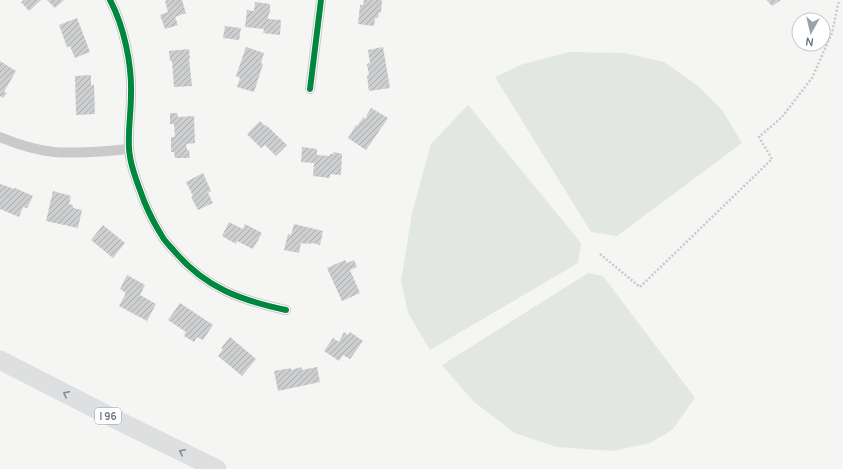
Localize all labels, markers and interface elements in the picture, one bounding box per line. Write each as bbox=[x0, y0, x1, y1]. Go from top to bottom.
north arrow bbox=[791, 12, 831, 52]
text: N bbox=[804, 34, 814, 50]
one-way arrow bbox=[63, 391, 70, 399]
road number: I 96 bbox=[95, 408, 121, 424]
one-way arrow bbox=[179, 449, 187, 457]

